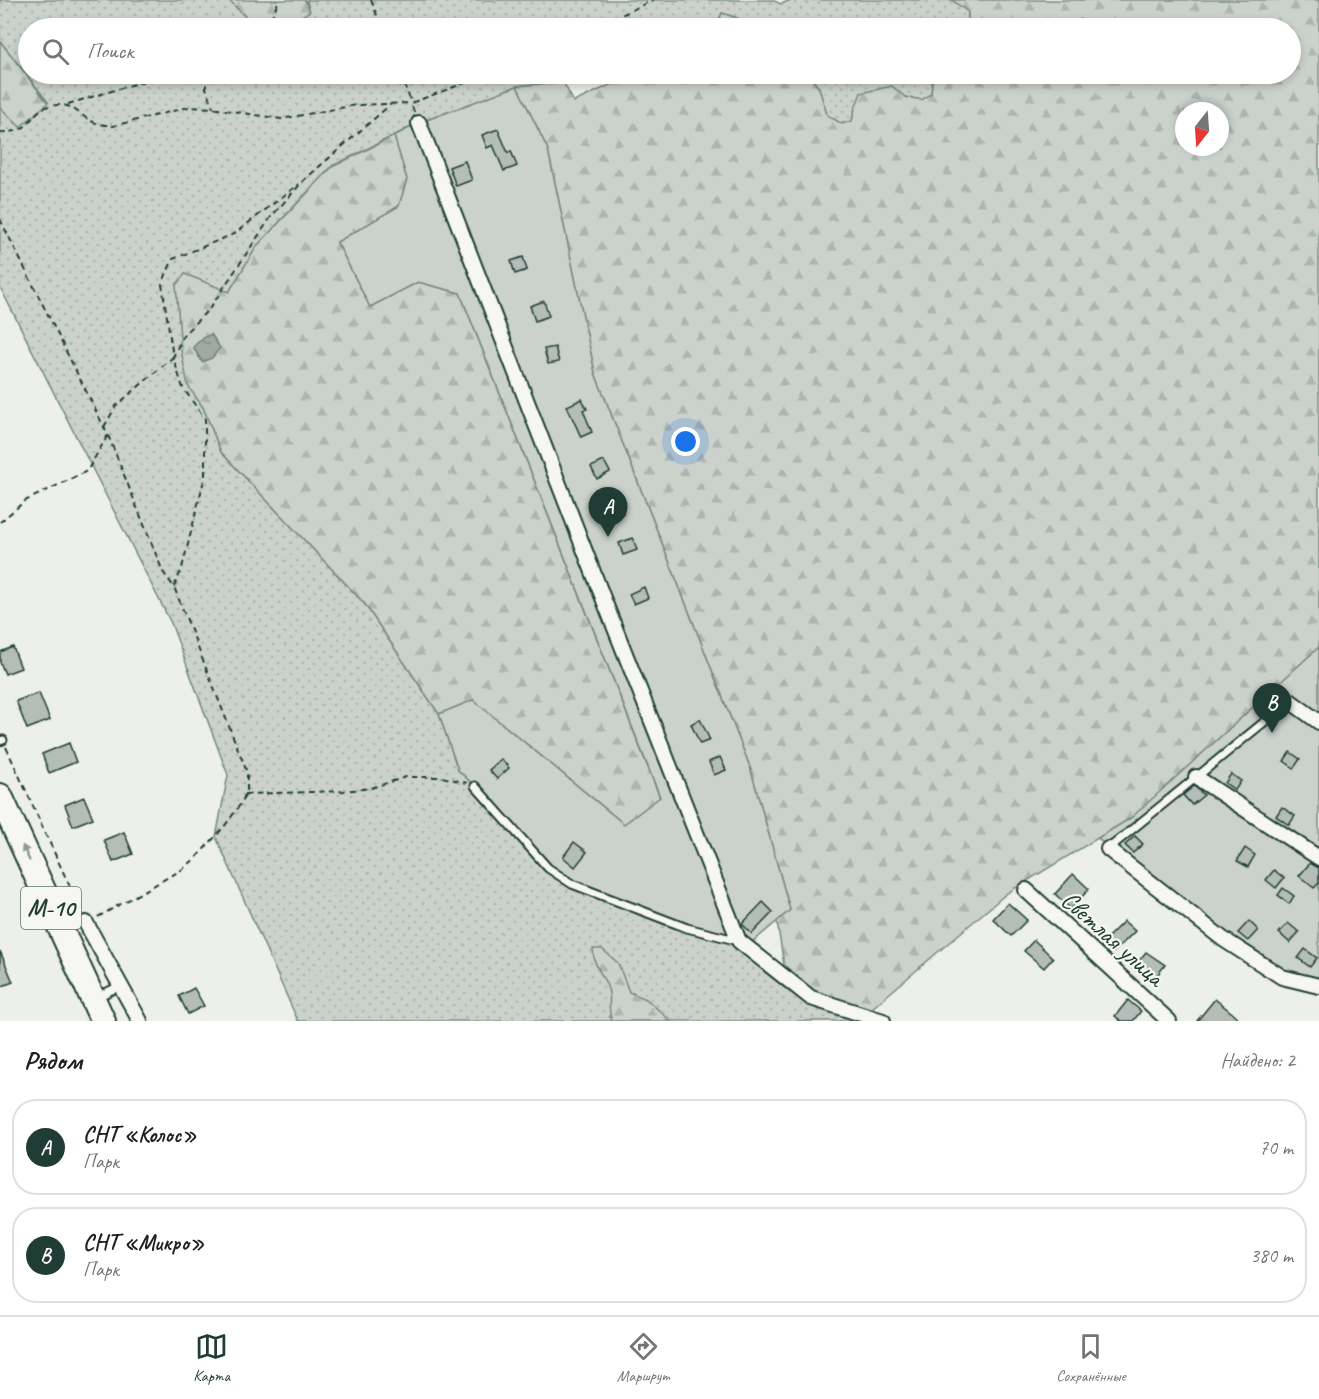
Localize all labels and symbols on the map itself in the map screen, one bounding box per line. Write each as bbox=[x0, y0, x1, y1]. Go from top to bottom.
north arrow bbox=[1175, 102, 1229, 156]
your location bbox=[671, 427, 700, 456]
pin: A bbox=[588, 488, 628, 537]
pin: B bbox=[1252, 684, 1292, 733]
one-way arrow bbox=[22, 845, 31, 862]
street label: Светлая улица bbox=[1054, 883, 1173, 995]
road number: М-10 bbox=[21, 887, 81, 929]

